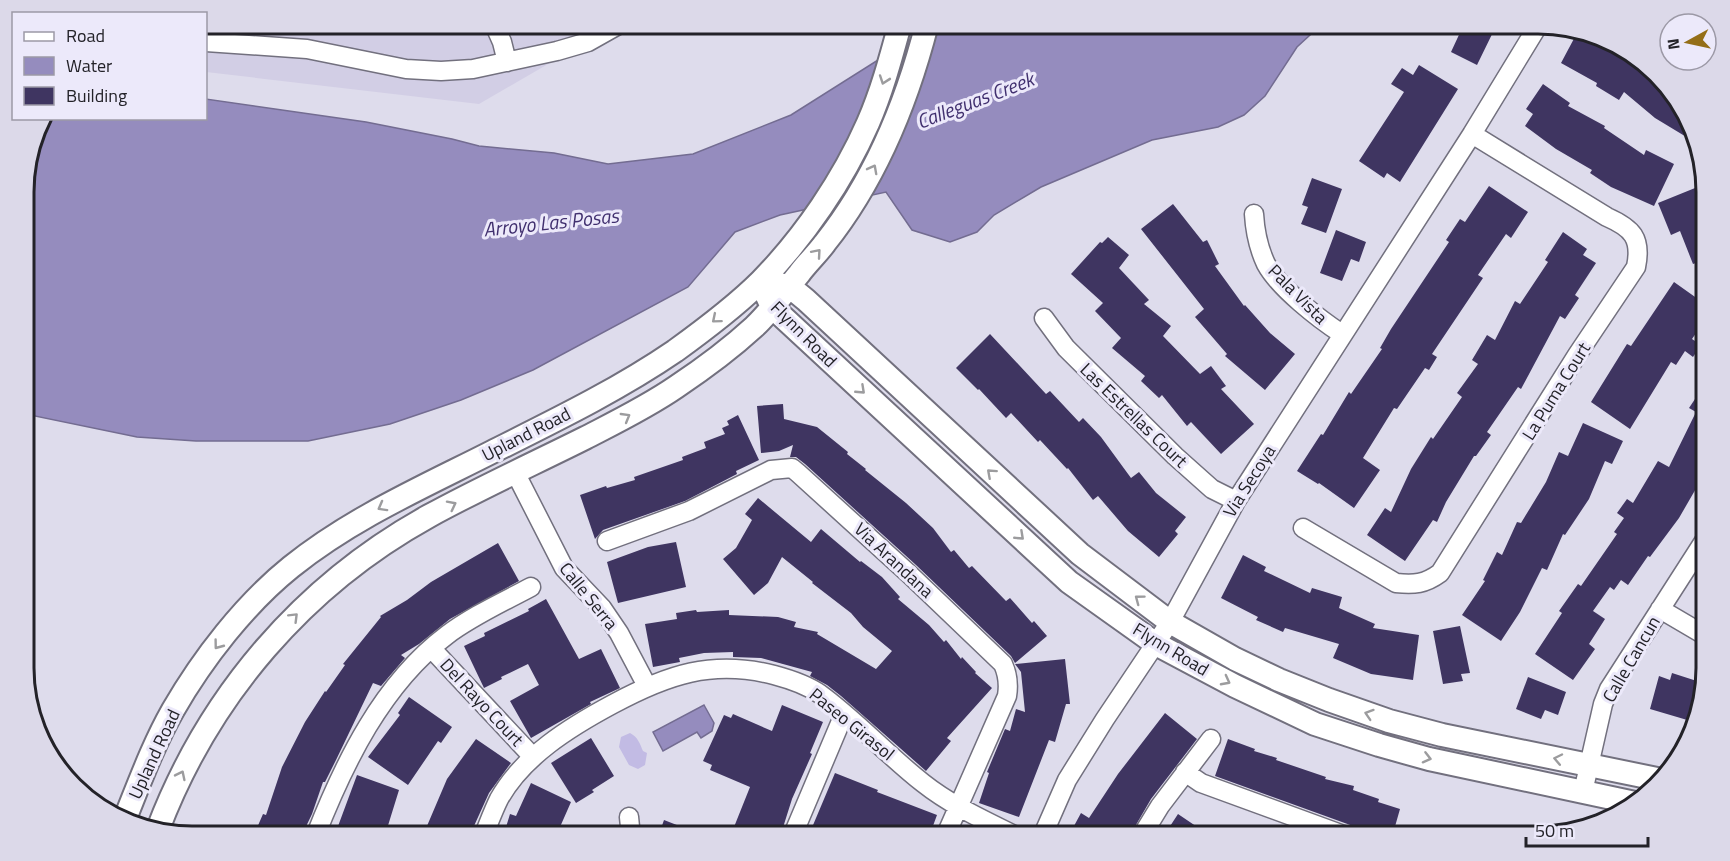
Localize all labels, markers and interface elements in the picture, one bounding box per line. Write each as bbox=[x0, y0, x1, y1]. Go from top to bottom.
legend bbox=[12, 12, 207, 120]
north arrow bbox=[1658, 12, 1718, 72]
text: Road bbox=[66, 22, 105, 49]
text: N bbox=[1660, 37, 1686, 51]
text: Water bbox=[66, 52, 112, 79]
water label: Calleguas Creek bbox=[912, 63, 1040, 137]
one-way arrow bbox=[878, 74, 891, 85]
text: Building bbox=[66, 82, 127, 109]
one-way arrow bbox=[866, 165, 877, 175]
water label: Arroyo Las Posas bbox=[482, 199, 621, 245]
one-way arrow bbox=[809, 249, 820, 260]
street label: Pala Vista bbox=[1262, 258, 1334, 330]
street label: Flynn Road bbox=[765, 295, 843, 373]
one-way arrow bbox=[712, 312, 723, 323]
street label: La Puma Court bbox=[1515, 336, 1597, 445]
street label: Las Estrellas Court bbox=[1074, 356, 1194, 474]
one-way arrow bbox=[855, 383, 865, 394]
street label: Upland Road bbox=[477, 400, 575, 468]
one-way arrow bbox=[620, 412, 630, 424]
street label: Via Secoya bbox=[1216, 440, 1282, 522]
one-way arrow bbox=[987, 469, 997, 480]
one-way arrow bbox=[377, 500, 388, 511]
one-way arrow bbox=[446, 500, 457, 512]
street label: Via Arandana bbox=[848, 516, 940, 604]
one-way arrow bbox=[1013, 529, 1024, 540]
street label: Calle Serra bbox=[553, 556, 625, 636]
one-way arrow bbox=[1135, 595, 1146, 606]
street label: Calle Cancun bbox=[1595, 611, 1667, 707]
one-way arrow bbox=[287, 613, 297, 624]
street label: Flynn Road bbox=[1128, 616, 1214, 682]
one-way arrow bbox=[214, 638, 225, 649]
street label: Del Rayo Court bbox=[434, 652, 531, 753]
one-way arrow bbox=[1219, 674, 1230, 685]
street label: Paseo Girasol bbox=[804, 681, 900, 767]
street label: Upland Road bbox=[121, 705, 187, 803]
one-way arrow bbox=[1364, 708, 1375, 721]
one-way arrow bbox=[1422, 750, 1432, 763]
one-way arrow bbox=[1553, 753, 1563, 766]
one-way arrow bbox=[174, 771, 186, 782]
scale bar bbox=[1526, 810, 1648, 848]
text: 50 m bbox=[1535, 817, 1574, 844]

